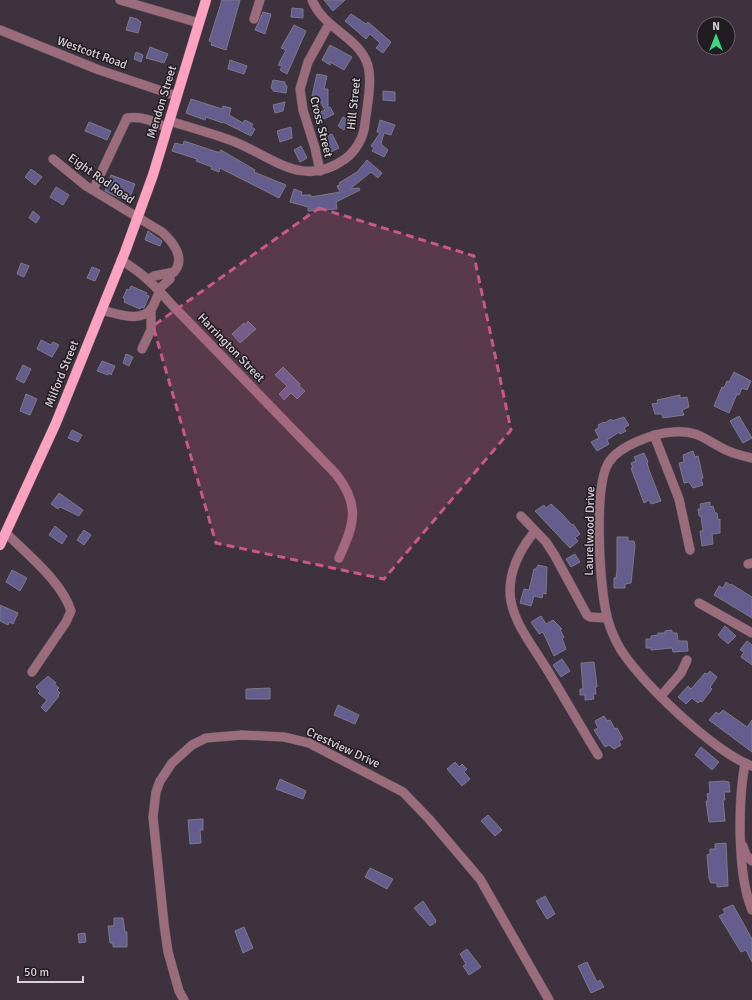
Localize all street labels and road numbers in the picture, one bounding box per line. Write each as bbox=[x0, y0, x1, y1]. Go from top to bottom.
street label: Westcott Road bbox=[55, 33, 129, 73]
street label: Mendon Street bbox=[144, 64, 180, 140]
street label: Hill Street bbox=[344, 77, 364, 131]
street label: Cross Street bbox=[306, 95, 336, 159]
street label: Eight Rod Road bbox=[65, 151, 137, 207]
street label: Harrington Street bbox=[194, 310, 268, 386]
street label: Milford Street bbox=[42, 338, 82, 410]
street label: Laurelwood Drive bbox=[582, 486, 598, 576]
street label: Crestview Drive bbox=[304, 724, 382, 772]

